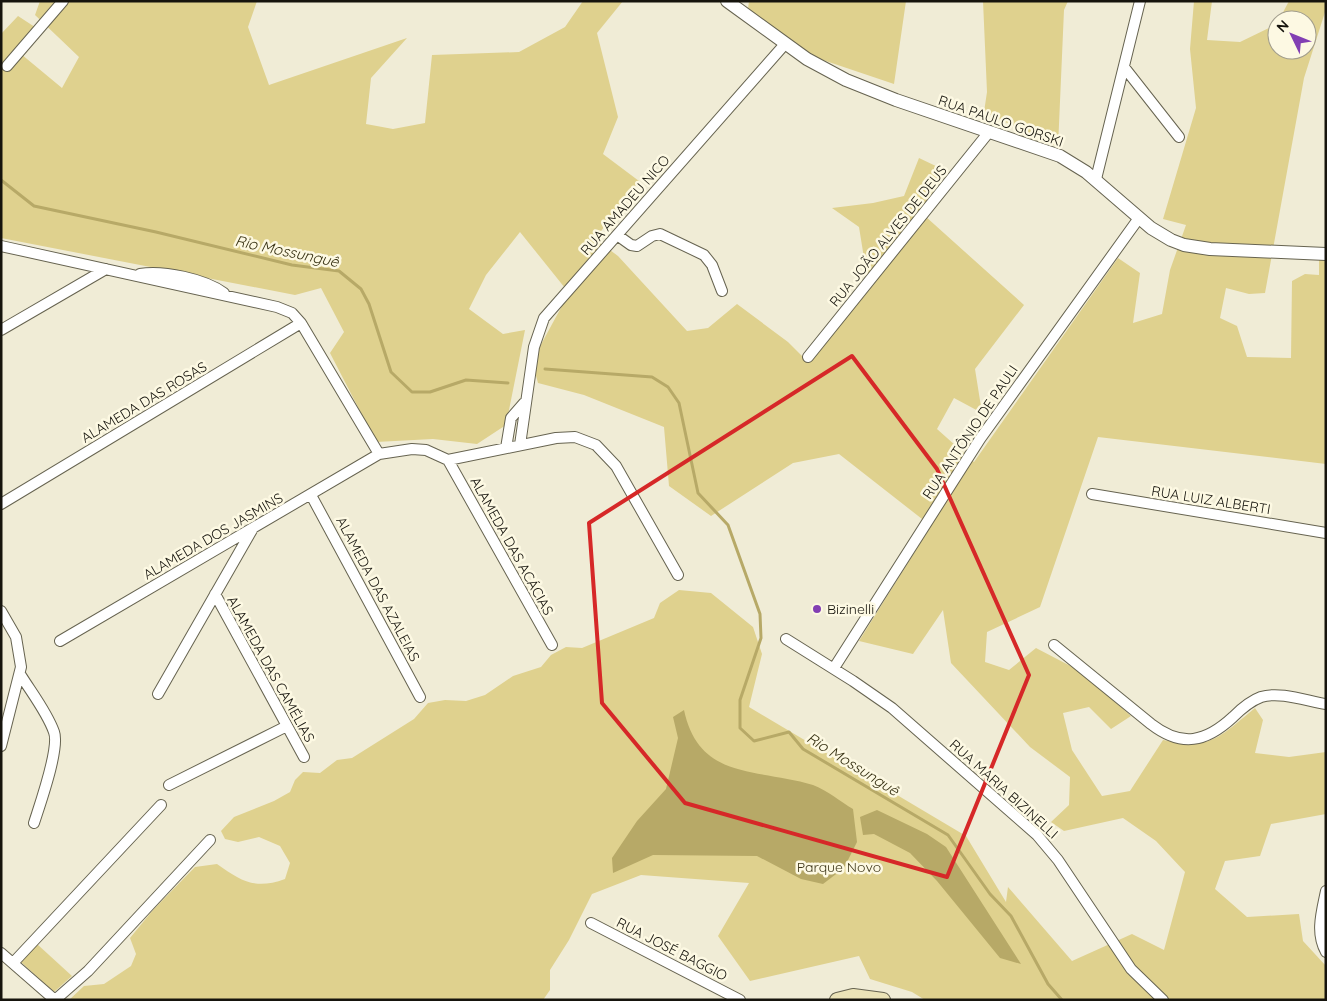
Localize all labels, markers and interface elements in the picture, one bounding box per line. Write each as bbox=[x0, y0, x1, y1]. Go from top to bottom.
north arrow bbox=[1267, 10, 1317, 60]
text: N bbox=[1272, 16, 1293, 36]
street label: RUA PAULO GORSKI bbox=[936, 91, 1066, 151]
street label: RUA AMADEU NICO bbox=[577, 151, 674, 259]
street label: RUA JOÃO ALVES DE DEUS bbox=[825, 162, 951, 310]
water label: Rio Mossunguê bbox=[233, 231, 341, 271]
street label: ALAMEDA DAS ROSAS bbox=[78, 357, 210, 447]
street label: RUA ANTÔNIO DE PAULI bbox=[918, 361, 1022, 503]
street label: ALAMEDA DAS ACÁCIAS bbox=[466, 474, 558, 618]
street label: RUA LUIZ ALBERTI bbox=[1150, 482, 1272, 518]
street label: ALAMEDA DOS JASMINS bbox=[140, 489, 286, 583]
street label: ALAMEDA DAS AZALEIAS bbox=[332, 513, 424, 665]
street label: ALAMEDA DAS CAMÉLIAS bbox=[223, 593, 319, 745]
place label: Bizinelli bbox=[827, 600, 874, 618]
marker: Bizinelli bbox=[811, 603, 823, 615]
water label: Rio Mossunguê bbox=[803, 728, 903, 800]
street label: RUA MARIA BIZINELLI bbox=[946, 735, 1062, 843]
park label: Parque Novo bbox=[797, 858, 881, 876]
street label: RUA JOSÉ BAGGIO bbox=[613, 913, 731, 985]

